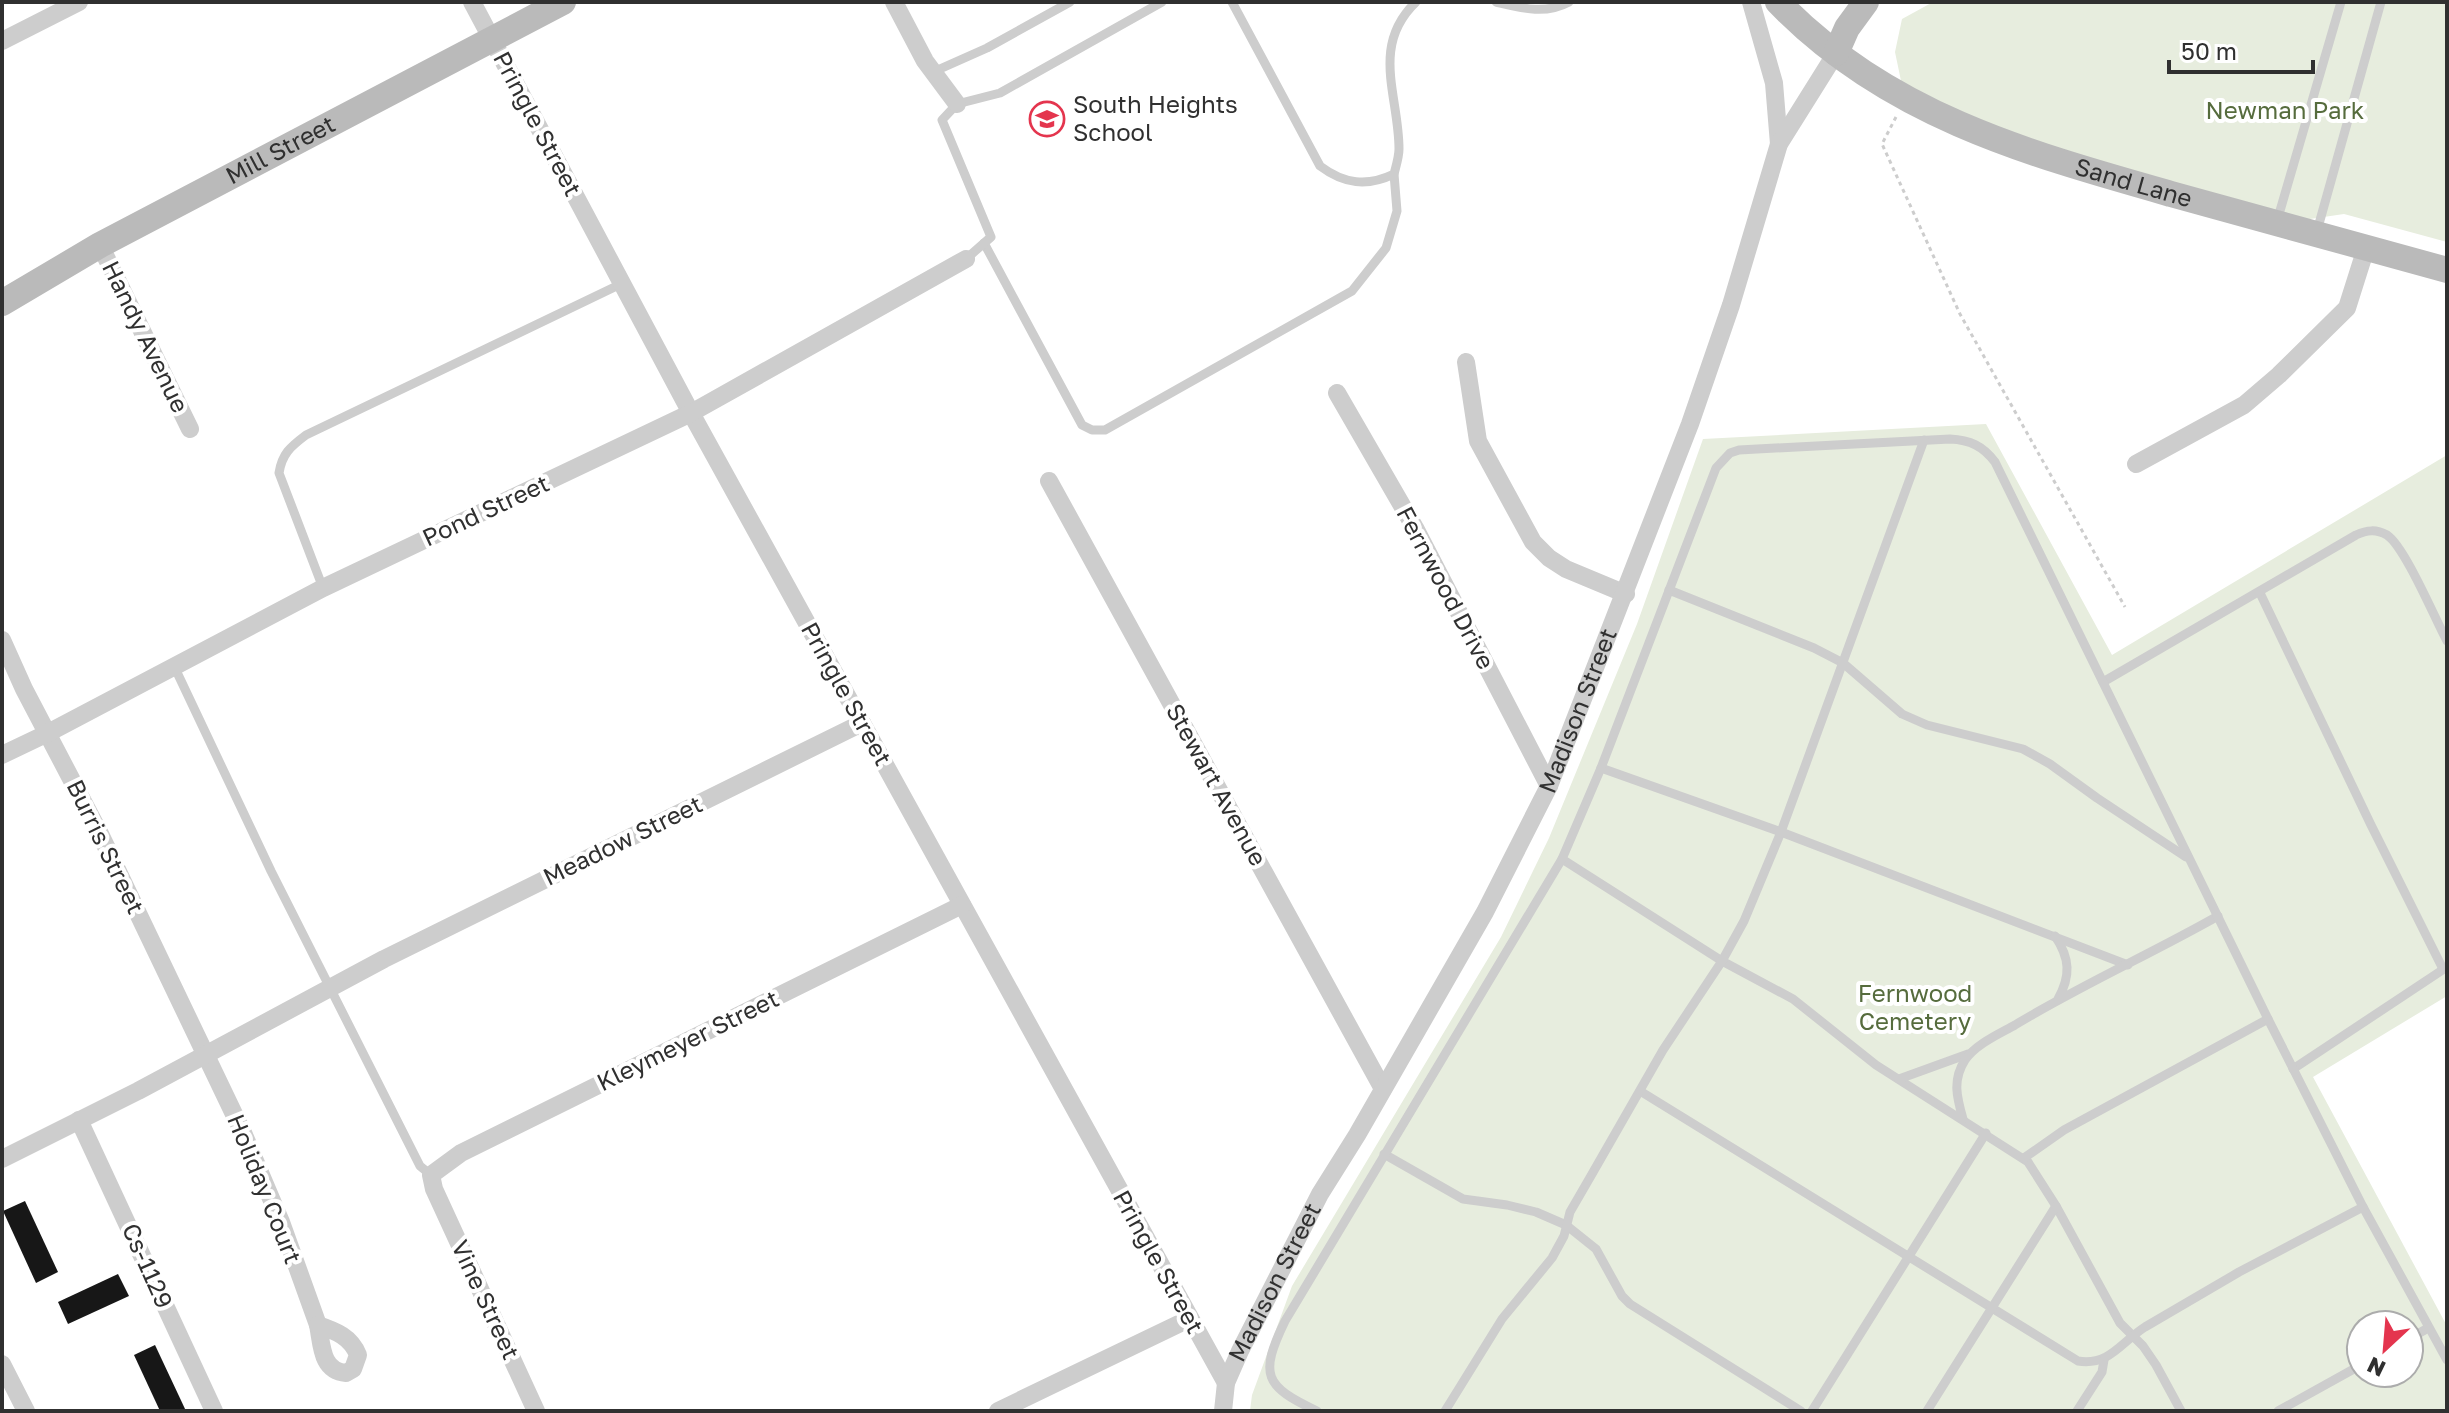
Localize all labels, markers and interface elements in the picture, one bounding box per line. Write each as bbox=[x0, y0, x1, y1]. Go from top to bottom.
scale bar bbox=[2169, 24, 2313, 74]
text: 50 m bbox=[2181, 36, 2237, 65]
street label: Pringle Street bbox=[488, 46, 589, 200]
place label: South Heights School bbox=[1073, 89, 1238, 146]
park label: Newman Park bbox=[2206, 95, 2364, 124]
school or university icon: South Heights School bbox=[1028, 100, 1066, 138]
street label: Mill Street bbox=[220, 108, 340, 189]
street label: Sand Lane bbox=[2072, 151, 2196, 212]
street label: Handy Avenue bbox=[97, 256, 196, 417]
street label: Pond Street bbox=[417, 468, 553, 552]
street label: Fernwood Drive bbox=[1391, 501, 1501, 674]
street label: Pringle Street bbox=[796, 617, 899, 770]
street label: Madison Street bbox=[1532, 624, 1622, 797]
street label: Stewart Avenue bbox=[1161, 698, 1274, 870]
street label: Burris Street bbox=[61, 775, 151, 918]
street label: Meadow Street bbox=[538, 789, 707, 891]
park label: Fernwood Cemetery bbox=[1858, 978, 1972, 1035]
street label: Kleymeyer Street bbox=[592, 983, 783, 1096]
street label: Holiday Court bbox=[222, 1109, 309, 1267]
street label: Pringle Street bbox=[1108, 1185, 1211, 1338]
street label: Madison Street bbox=[1221, 1198, 1326, 1366]
street label: Cs-1129 bbox=[117, 1218, 180, 1312]
street label: Vine Street bbox=[446, 1235, 527, 1364]
north arrow bbox=[2345, 1309, 2425, 1389]
text: N bbox=[2363, 1352, 2389, 1383]

